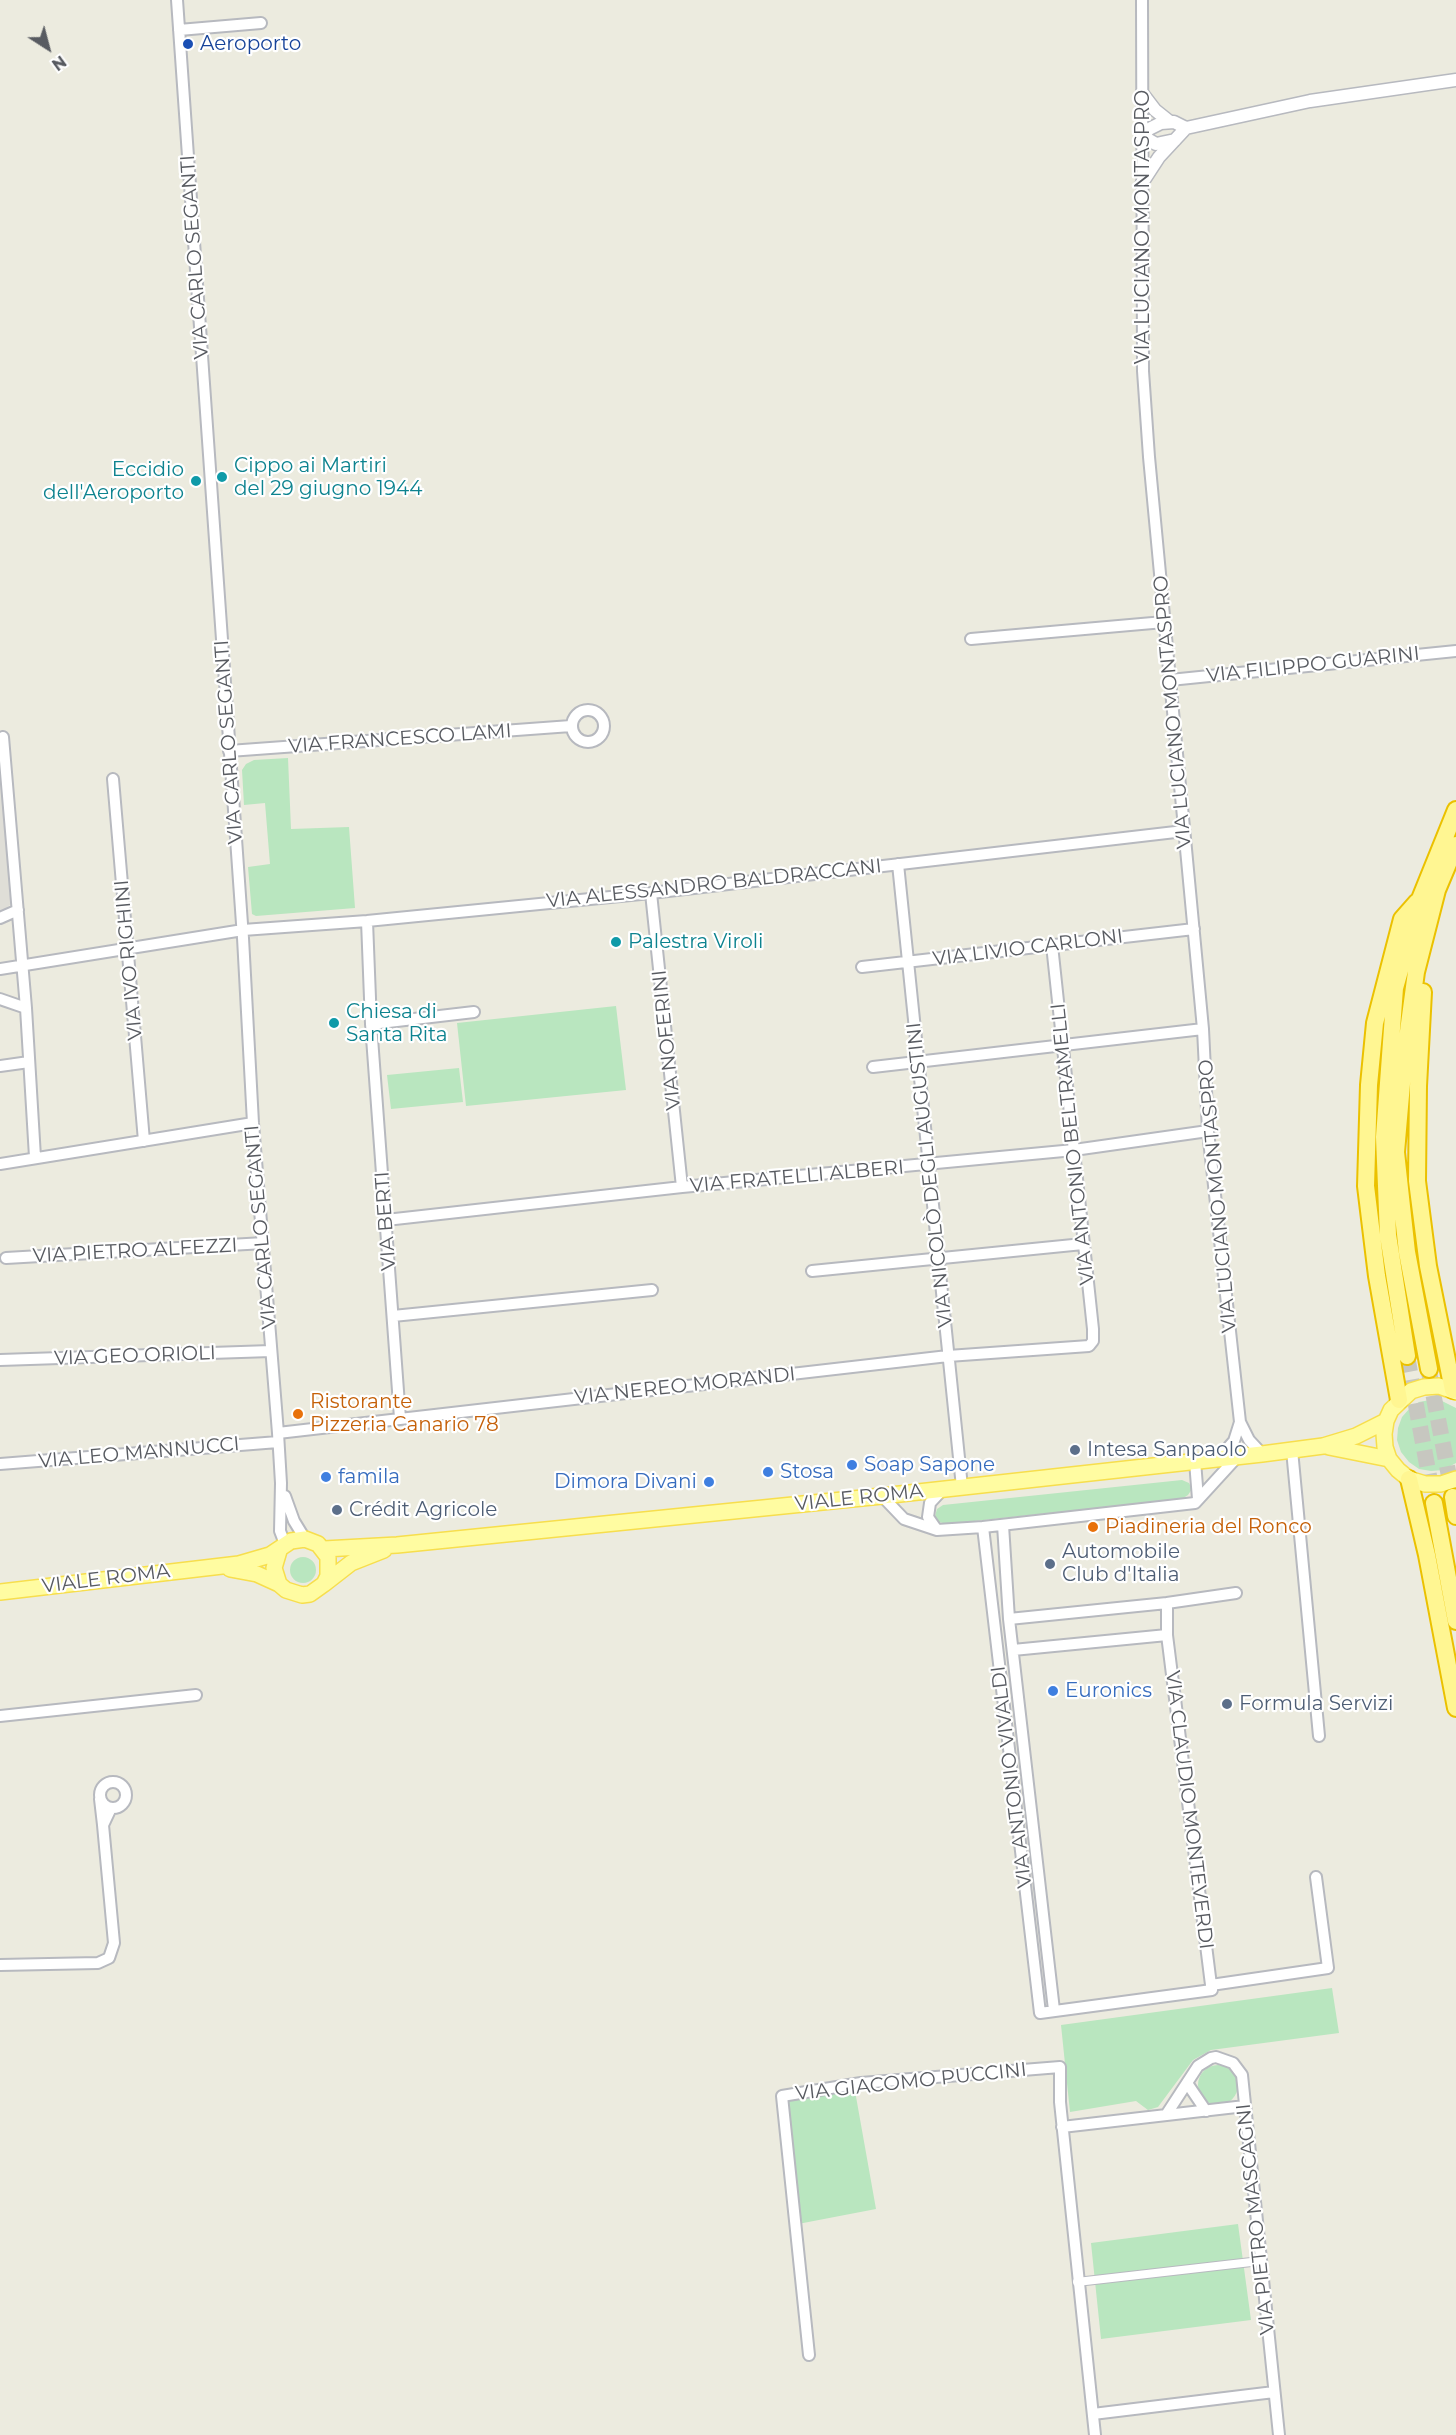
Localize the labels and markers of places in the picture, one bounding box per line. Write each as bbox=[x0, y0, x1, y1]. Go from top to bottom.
place label: Aeroporto bbox=[200, 32, 301, 56]
marker: Aeroporto bbox=[181, 37, 195, 51]
place label: Cippo ai Martiri del 29 giugno 1944 bbox=[234, 454, 422, 501]
place label: Eccidio dell'Aeroporto bbox=[43, 458, 184, 505]
marker: Cippo ai Martiri del 29 giugno 1944 bbox=[215, 470, 229, 484]
marker: Eccidio dell'Aeroporto bbox=[189, 474, 203, 488]
place label: Palestra Viroli bbox=[628, 930, 763, 954]
marker: Palestra Viroli bbox=[609, 935, 623, 949]
place label: Chiesa di Santa Rita bbox=[346, 1000, 448, 1047]
marker: Chiesa di Santa Rita bbox=[327, 1016, 341, 1030]
place label: Ristorante Pizzeria Canario 78 bbox=[310, 1390, 499, 1437]
marker: Ristorante Pizzeria Canario 78 bbox=[291, 1407, 305, 1421]
place label: Intesa Sanpaolo bbox=[1087, 1438, 1247, 1462]
marker: Intesa Sanpaolo bbox=[1068, 1443, 1082, 1457]
place label: Soap Sapone bbox=[864, 1453, 995, 1477]
marker: Soap Sapone bbox=[845, 1458, 859, 1472]
place label: Stosa bbox=[780, 1460, 834, 1484]
place label: famila bbox=[338, 1465, 400, 1489]
marker: Stosa bbox=[761, 1465, 775, 1479]
marker: famila bbox=[319, 1470, 333, 1484]
place label: Dimora Divani bbox=[554, 1470, 697, 1494]
marker: Dimora Divani bbox=[702, 1475, 716, 1489]
place label: Crédit Agricole bbox=[349, 1498, 497, 1522]
marker: Crédit Agricole bbox=[330, 1503, 344, 1517]
place label: Piadineria del Ronco bbox=[1105, 1515, 1312, 1539]
marker: Piadineria del Ronco bbox=[1086, 1520, 1100, 1534]
place label: Automobile Club d'Italia bbox=[1062, 1540, 1180, 1587]
marker: Automobile Club d'Italia bbox=[1043, 1557, 1057, 1571]
place label: Euronics bbox=[1065, 1679, 1152, 1703]
marker: Euronics bbox=[1046, 1684, 1060, 1698]
place label: Formula Servizi bbox=[1239, 1692, 1393, 1716]
marker: Formula Servizi bbox=[1220, 1697, 1234, 1711]

